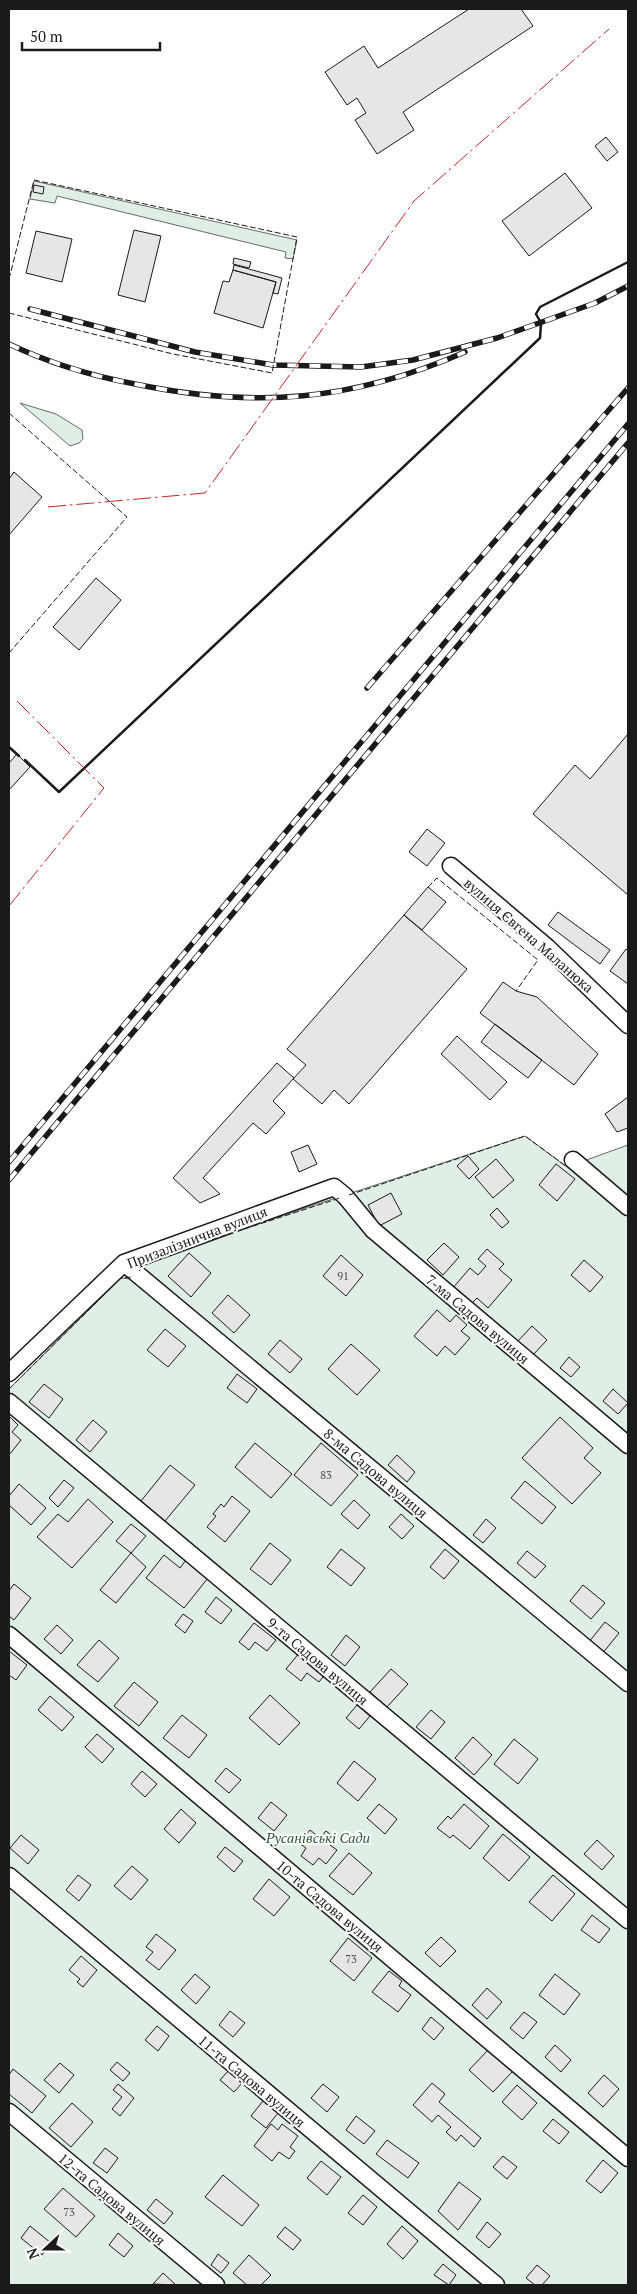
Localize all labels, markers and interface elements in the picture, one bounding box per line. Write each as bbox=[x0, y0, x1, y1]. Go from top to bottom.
scale bar bbox=[22, 20, 160, 52]
text: 50 m bbox=[30, 26, 63, 46]
street label: вулиця Євгена Маланюка bbox=[460, 873, 598, 997]
street label: Призалізнична вулиця bbox=[124, 1201, 270, 1273]
house number: 91 bbox=[337, 1269, 349, 1283]
street label: 7-ма Садова вулиця bbox=[422, 1270, 534, 1368]
street label: 8-ма Садова вулиця bbox=[320, 1424, 432, 1522]
house number: 83 bbox=[320, 1468, 332, 1482]
street label: 9-та Садова вулиця bbox=[263, 1613, 373, 1709]
park label: Русанівські Сади bbox=[265, 1828, 370, 1847]
street label: 10-та Садова вулиця bbox=[272, 1856, 388, 1956]
house number: 73 bbox=[345, 1952, 357, 1966]
street label: 11-та Садова вулиця bbox=[194, 2031, 310, 2131]
street label: 12-та Садова вулиця bbox=[54, 2149, 170, 2249]
house number: 73 bbox=[63, 2205, 75, 2219]
north arrow bbox=[20, 2224, 70, 2274]
text: N bbox=[21, 2245, 43, 2262]

